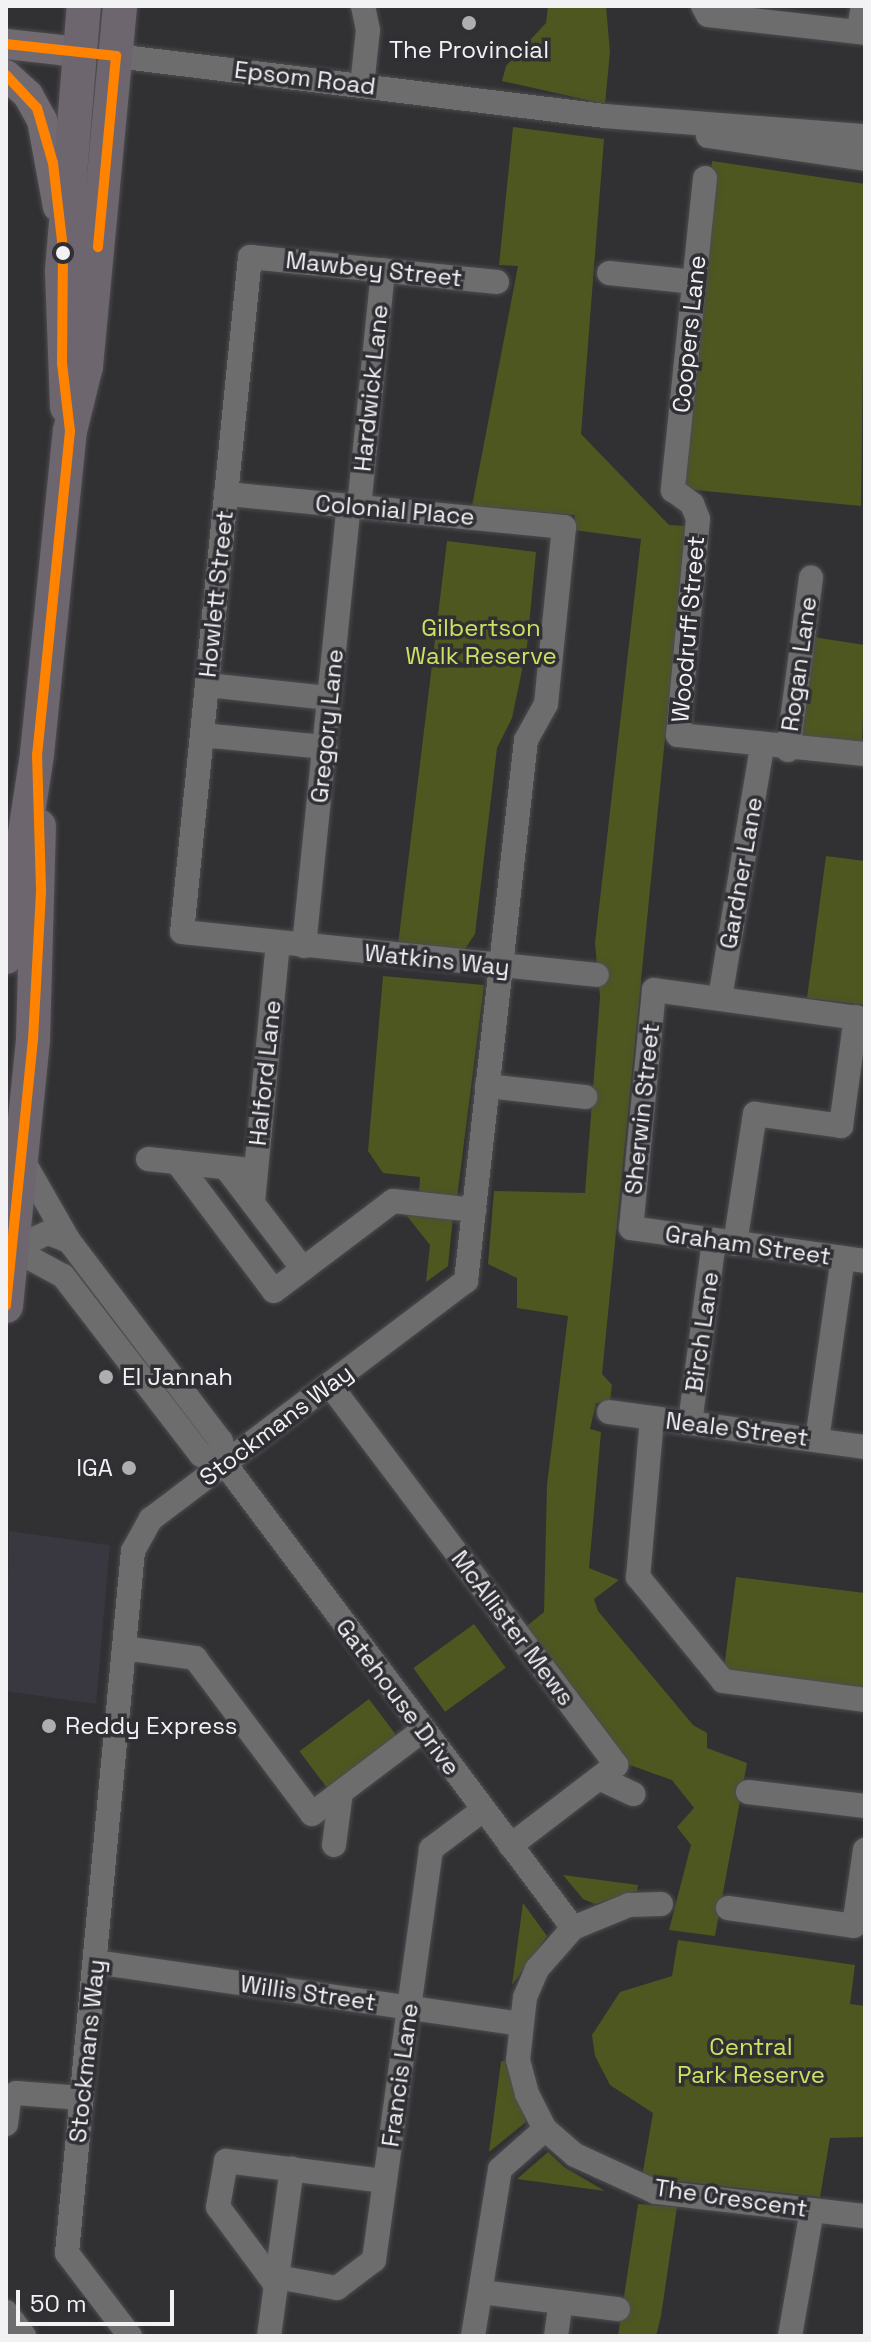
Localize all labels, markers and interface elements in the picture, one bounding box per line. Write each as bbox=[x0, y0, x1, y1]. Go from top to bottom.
marker: The Provincial bbox=[460, 14, 478, 32]
place label: The Provincial bbox=[389, 36, 549, 64]
street label: Epsom Road bbox=[233, 55, 377, 101]
unlabelled marker bbox=[55, 245, 71, 261]
street label: Mawbey Street bbox=[284, 245, 464, 293]
street label: Coopers Lane bbox=[666, 254, 712, 414]
street label: Hardwick Lane bbox=[348, 303, 394, 473]
street label: Colonial Place bbox=[314, 489, 476, 531]
street label: Howlett Street bbox=[193, 509, 239, 679]
street label: Woodruff Street bbox=[665, 534, 711, 724]
street label: Rogan Lane bbox=[775, 595, 823, 733]
park label: Gilbertson Walk Reserve bbox=[405, 614, 557, 670]
street label: Gregory Lane bbox=[305, 648, 349, 804]
street label: Gardner Lane bbox=[713, 795, 769, 951]
street label: Watkins Way bbox=[363, 938, 511, 982]
street label: Halford Lane bbox=[243, 999, 287, 1147]
street label: Sherwin Street bbox=[619, 1022, 665, 1196]
street label: Graham Street bbox=[663, 1219, 833, 1271]
street label: Birch Lane bbox=[679, 1270, 725, 1394]
street label: Stockmans Way bbox=[194, 1358, 358, 1492]
place label: El Jannah bbox=[122, 1363, 233, 1391]
marker: El Jannah bbox=[97, 1368, 115, 1386]
street label: Neale Street bbox=[664, 1406, 810, 1452]
place label: IGA bbox=[76, 1454, 113, 1482]
marker: IGA bbox=[120, 1459, 138, 1477]
street label: McAllister Mews bbox=[445, 1545, 581, 1711]
street label: Gatehouse Drive bbox=[330, 1613, 466, 1781]
place label: Reddy Express bbox=[65, 1712, 237, 1740]
marker: Reddy Express bbox=[40, 1717, 58, 1735]
street label: Stockmans Way bbox=[63, 1958, 111, 2144]
street label: Willis Street bbox=[238, 1969, 378, 2017]
street label: Francis Lane bbox=[376, 2001, 424, 2149]
park label: Central Park Reserve bbox=[677, 2033, 825, 2089]
street label: The Crescent bbox=[653, 2173, 809, 2223]
scale bar bbox=[20, 2274, 178, 2324]
text: 50 m bbox=[30, 2288, 87, 2319]

